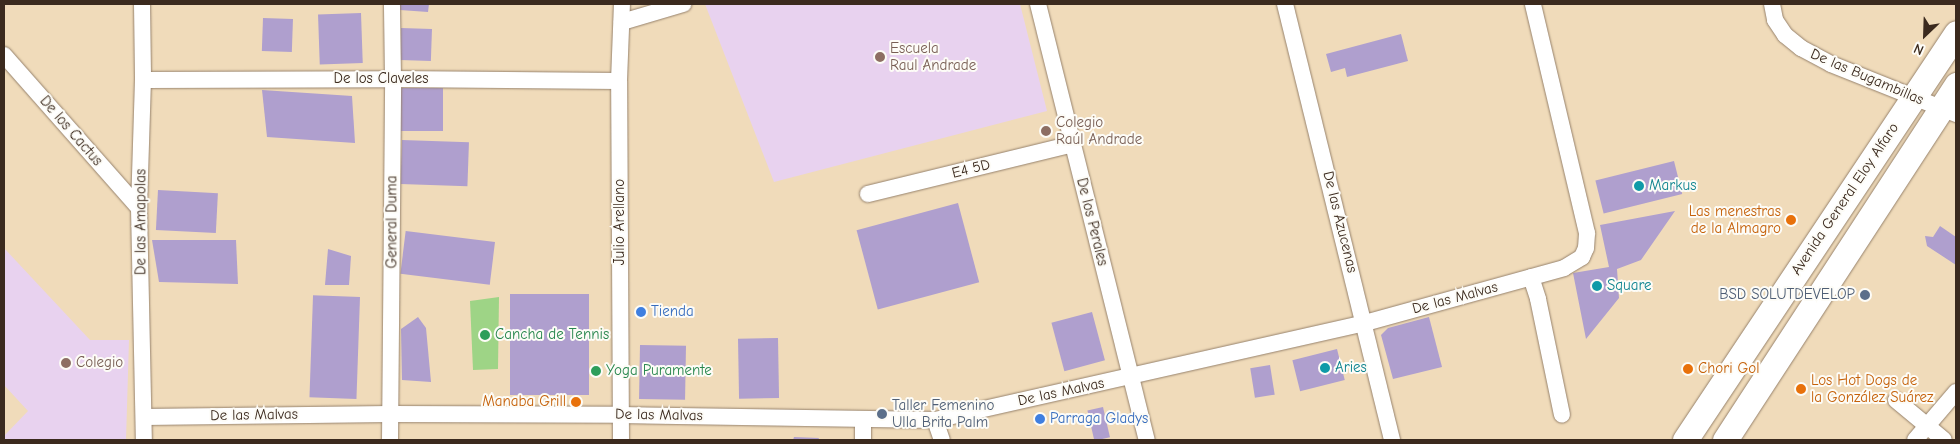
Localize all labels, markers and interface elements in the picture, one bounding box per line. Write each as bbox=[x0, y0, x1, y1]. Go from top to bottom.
north arrow bbox=[1900, 10, 1950, 60]
place label: Escuela Raul Andrade bbox=[890, 39, 976, 74]
text: N bbox=[1911, 40, 1926, 59]
street label: De las Bugambillas bbox=[1808, 45, 1926, 109]
marker: Escuela Raul Andrade bbox=[874, 51, 886, 63]
street label: De los Claveles bbox=[333, 70, 429, 88]
street label: De los Cactus bbox=[36, 92, 106, 170]
place label: Colegio Raúl Andrade bbox=[1056, 113, 1142, 148]
street label: Avenida General Eloy Alfaro bbox=[1787, 120, 1903, 278]
marker: Colegio Raúl Andrade bbox=[1040, 125, 1052, 137]
street label: E4 5D bbox=[950, 156, 992, 182]
street label: De las Amapolas bbox=[132, 169, 150, 275]
street label: De las Azucenas bbox=[1319, 169, 1361, 275]
street label: General Duma bbox=[383, 175, 401, 269]
street label: De los Perales bbox=[1072, 176, 1112, 268]
place label: Markus bbox=[1649, 177, 1696, 195]
street label: Julio Arellano bbox=[611, 179, 629, 265]
marker: Markus bbox=[1633, 180, 1645, 192]
place label: Las menestras de la Almagro bbox=[1689, 202, 1781, 237]
marker: Las menestras de la Almagro bbox=[1785, 214, 1797, 226]
place label: Square bbox=[1607, 277, 1652, 295]
street label: De las Malvas bbox=[1410, 278, 1500, 318]
marker: Square bbox=[1591, 280, 1603, 292]
place label: BSD SOLUTDEVELOP bbox=[1719, 286, 1855, 304]
marker: BSD SOLUTDEVELOP bbox=[1859, 289, 1871, 301]
place label: Tienda bbox=[651, 303, 694, 321]
marker: Tienda bbox=[635, 306, 647, 318]
place label: Cancha de Tennis bbox=[495, 326, 609, 344]
marker: Cancha de Tennis bbox=[479, 329, 491, 341]
place label: Colegio bbox=[76, 354, 123, 372]
marker: Colegio bbox=[60, 357, 72, 369]
place label: Aries bbox=[1335, 359, 1367, 377]
place label: Chori Gol bbox=[1698, 360, 1760, 378]
place label: Yoga Puramente bbox=[606, 362, 712, 380]
marker: Aries bbox=[1319, 362, 1331, 374]
marker: Chori Gol bbox=[1682, 363, 1694, 375]
marker: Yoga Puramente bbox=[590, 365, 602, 377]
place label: Los Hot Dogs de la González Suárez bbox=[1811, 371, 1934, 406]
street label: De las Malvas bbox=[1016, 374, 1106, 410]
marker: Los Hot Dogs de la González Suárez bbox=[1795, 383, 1807, 395]
place label: Manaba Grill bbox=[482, 393, 566, 411]
marker: Manaba Grill bbox=[570, 396, 582, 408]
place label: Taller Femenino Ulla Brita Palm bbox=[892, 396, 994, 431]
street label: De las Malvas bbox=[210, 405, 298, 425]
street label: De las Malvas bbox=[615, 405, 703, 425]
marker: Taller Femenino Ulla Brita Palm bbox=[876, 408, 888, 420]
place label: Parraga Gladys bbox=[1050, 410, 1148, 428]
marker: Parraga Gladys bbox=[1034, 413, 1046, 425]

